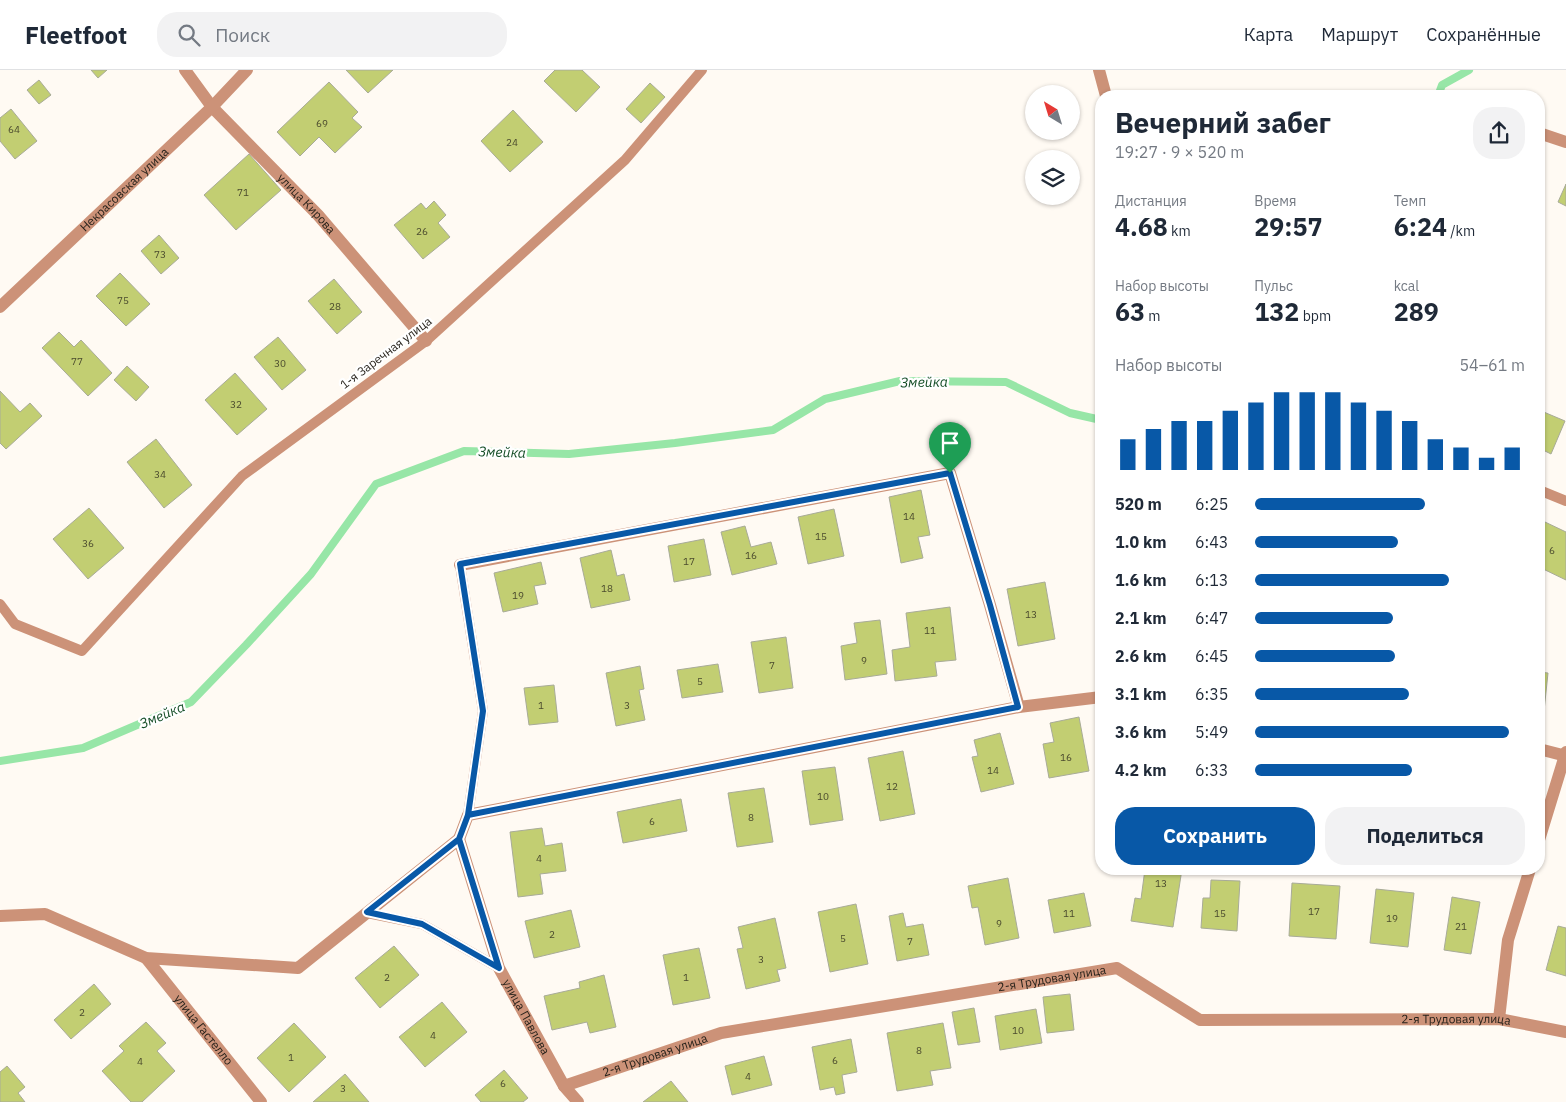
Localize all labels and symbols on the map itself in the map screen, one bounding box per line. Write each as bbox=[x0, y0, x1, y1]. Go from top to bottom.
north arrow bbox=[1025, 85, 1080, 140]
house number: 69 bbox=[316, 117, 328, 130]
house number: 64 bbox=[8, 123, 20, 136]
house number: 24 bbox=[506, 136, 518, 149]
street label: Некрасовская улица bbox=[77, 144, 172, 235]
street label: улица Кирова bbox=[274, 170, 339, 237]
house number: 71 bbox=[237, 186, 249, 199]
house number: 26 bbox=[416, 225, 428, 238]
house number: 73 bbox=[154, 248, 166, 261]
house number: 75 bbox=[117, 294, 129, 307]
house number: 28 bbox=[329, 300, 341, 313]
street label: 1-я Заречная улица bbox=[337, 313, 435, 392]
house number: 77 bbox=[71, 355, 83, 368]
house number: 30 bbox=[274, 357, 286, 370]
water label: Змейка bbox=[900, 373, 948, 391]
house number: 32 bbox=[230, 398, 242, 411]
pin bbox=[929, 422, 971, 473]
water label: Змейка bbox=[478, 442, 526, 462]
house number: 34 bbox=[154, 468, 166, 481]
house number: 14 bbox=[903, 510, 915, 523]
house number: 15 bbox=[815, 530, 827, 543]
house number: 36 bbox=[82, 537, 94, 550]
house number: 6 bbox=[1549, 544, 1555, 557]
house number: 16 bbox=[745, 549, 757, 562]
house number: 17 bbox=[683, 555, 695, 568]
house number: 18 bbox=[601, 582, 613, 595]
house number: 19 bbox=[512, 589, 524, 602]
house number: 13 bbox=[1025, 608, 1037, 621]
house number: 11 bbox=[924, 624, 936, 637]
house number: 9 bbox=[861, 654, 867, 667]
house number: 7 bbox=[769, 659, 775, 672]
house number: 5 bbox=[697, 675, 703, 688]
water label: Змейка bbox=[136, 697, 188, 733]
house number: 1 bbox=[538, 699, 544, 712]
house number: 3 bbox=[624, 699, 630, 712]
house number: 16 bbox=[1060, 751, 1072, 764]
house number: 14 bbox=[987, 764, 999, 777]
house number: 12 bbox=[886, 780, 898, 793]
house number: 10 bbox=[817, 790, 829, 803]
house number: 8 bbox=[748, 811, 754, 824]
house number: 6 bbox=[649, 815, 655, 828]
house number: 4 bbox=[536, 852, 542, 865]
house number: 13 bbox=[1155, 877, 1167, 890]
house number: 17 bbox=[1308, 905, 1320, 918]
house number: 11 bbox=[1063, 907, 1075, 920]
house number: 15 bbox=[1214, 907, 1226, 920]
house number: 19 bbox=[1386, 912, 1398, 925]
house number: 9 bbox=[996, 917, 1002, 930]
house number: 21 bbox=[1455, 920, 1467, 933]
house number: 2 bbox=[549, 928, 555, 941]
house number: 5 bbox=[840, 932, 846, 945]
house number: 7 bbox=[907, 935, 913, 948]
house number: 3 bbox=[758, 953, 764, 966]
street label: 2-я Трудовая улица bbox=[996, 962, 1108, 994]
house number: 2 bbox=[384, 971, 390, 984]
house number: 1 bbox=[683, 971, 689, 984]
street label: улица Павлова bbox=[500, 976, 554, 1058]
street label: улица Гастелло bbox=[171, 991, 237, 1068]
house number: 2 bbox=[79, 1006, 85, 1019]
street label: 2-я Трудовая улица bbox=[1401, 1011, 1513, 1028]
house number: 10 bbox=[1012, 1024, 1024, 1037]
house number: 4 bbox=[430, 1029, 436, 1042]
street label: 2-я Трудовая улица bbox=[600, 1030, 710, 1079]
house number: 8 bbox=[916, 1044, 922, 1057]
house number: 1 bbox=[288, 1051, 294, 1064]
house number: 6 bbox=[832, 1054, 838, 1067]
house number: 4 bbox=[137, 1055, 143, 1068]
house number: 4 bbox=[745, 1070, 751, 1083]
house number: 6 bbox=[500, 1077, 506, 1090]
house number: 3 bbox=[340, 1082, 346, 1095]

